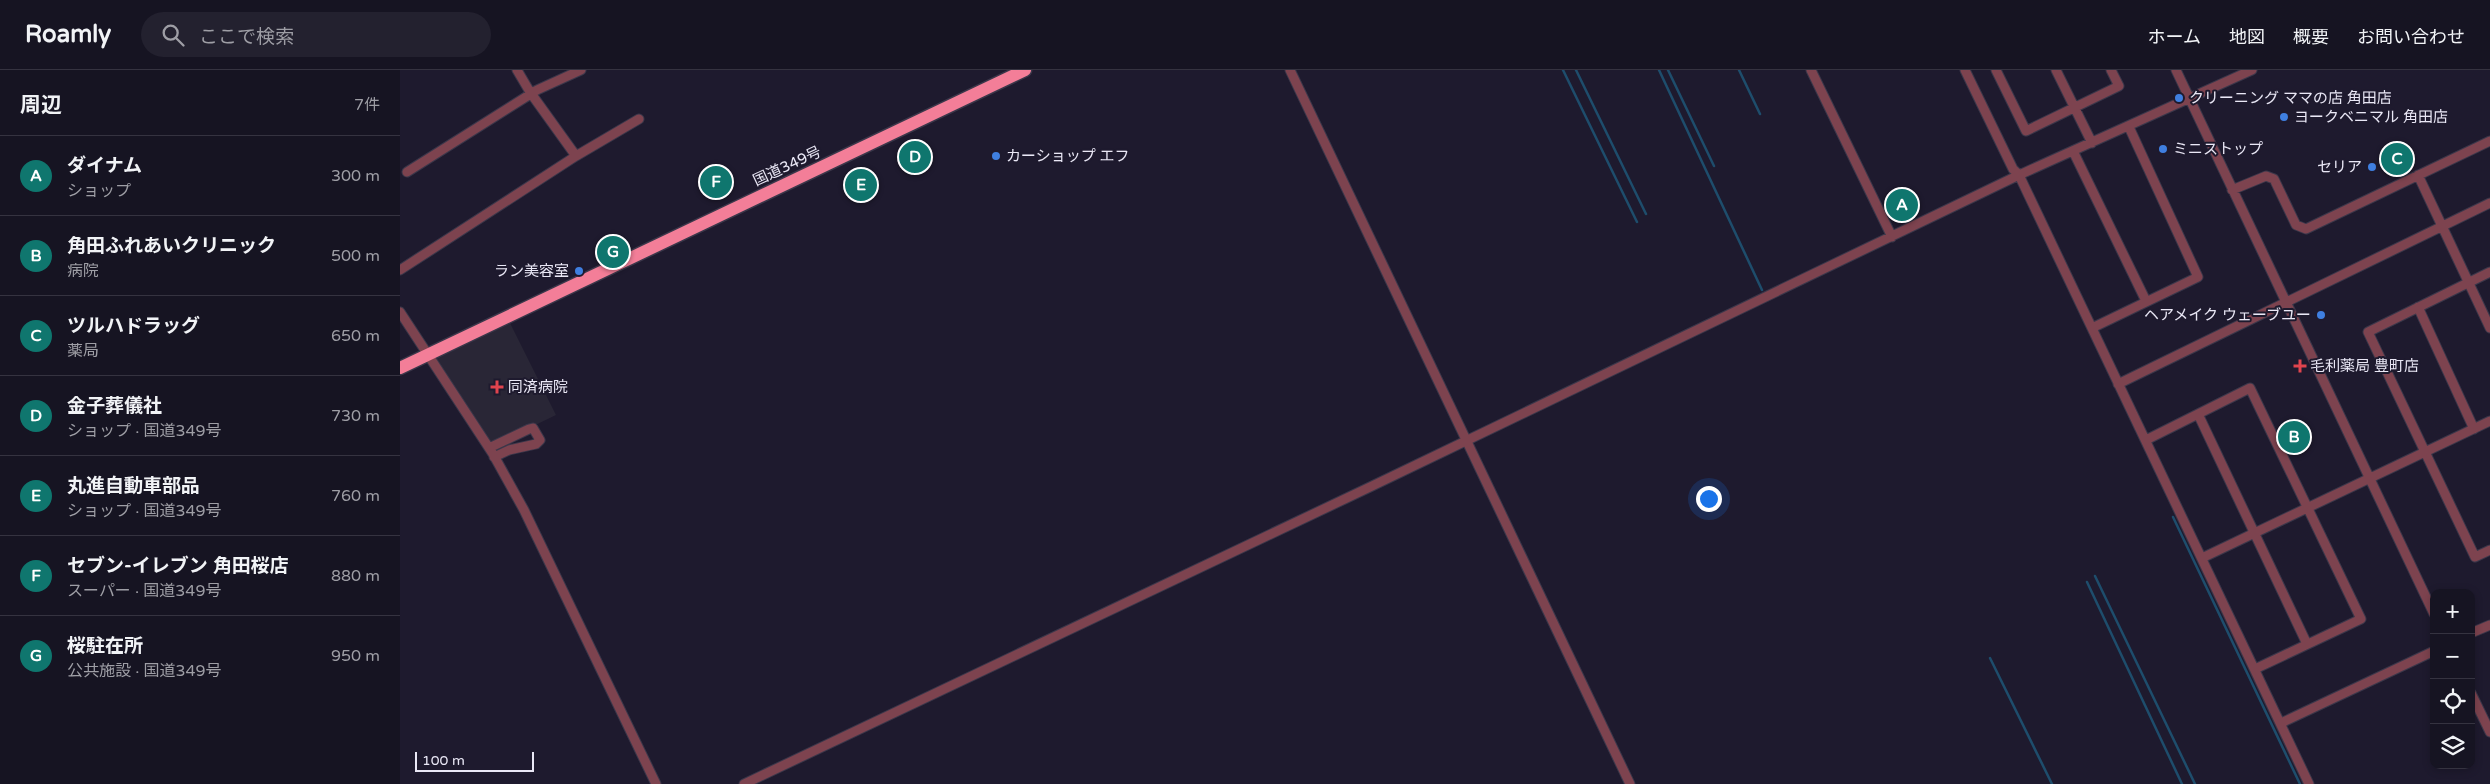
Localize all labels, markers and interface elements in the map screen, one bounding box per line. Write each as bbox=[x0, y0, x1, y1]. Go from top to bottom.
search box bbox=[141, 12, 491, 57]
text: Roamly bbox=[25, 20, 111, 49]
icon: search bbox=[159, 21, 187, 49]
text: ここで検索 bbox=[199, 26, 294, 48]
text: ホーム bbox=[2148, 26, 2201, 48]
text: 地図 bbox=[2229, 26, 2265, 48]
text: 概要 bbox=[2293, 26, 2329, 48]
text: お問い合わせ bbox=[2357, 26, 2465, 48]
place label: クリーニング ママの店 角田店 bbox=[2189, 89, 2392, 107]
marker: クリーニング ママの店 角田店 bbox=[2173, 92, 2185, 104]
text: 周辺 bbox=[20, 93, 62, 118]
text: 7件 bbox=[354, 95, 380, 115]
place label: ヨークベニマル 角田店 bbox=[2294, 108, 2448, 126]
marker: ヨークベニマル 角田店 bbox=[2278, 111, 2290, 123]
pin: D bbox=[899, 138, 931, 176]
place label: ミニストップ bbox=[2173, 140, 2263, 158]
pin: C bbox=[2381, 140, 2413, 178]
street label: 国道349号 bbox=[750, 142, 824, 190]
marker: ミニストップ bbox=[2157, 143, 2169, 155]
place label: カーショップ エフ bbox=[1006, 147, 1130, 165]
marker: カーショップ エフ bbox=[990, 150, 1002, 162]
text: ダイナム bbox=[67, 155, 142, 177]
place label: セリア bbox=[2317, 158, 2362, 176]
marker: セリア bbox=[2366, 161, 2378, 173]
pin: F bbox=[700, 163, 732, 201]
text: A bbox=[30, 166, 42, 186]
text: 300 m bbox=[331, 166, 380, 186]
pin: E bbox=[845, 166, 877, 204]
text: ショップ bbox=[67, 181, 131, 201]
pin: A bbox=[1886, 186, 1918, 224]
pin: G bbox=[597, 233, 629, 271]
text: 角田ふれあいクリニック bbox=[67, 235, 276, 257]
text: B bbox=[30, 246, 42, 266]
text: 500 m bbox=[331, 246, 380, 266]
text: 病院 bbox=[67, 261, 99, 281]
place label: ラン美容室 bbox=[494, 262, 569, 280]
marker: ラン美容室 bbox=[573, 265, 585, 277]
place label: ヘアメイク ウェーブユー bbox=[2144, 306, 2311, 324]
marker: ヘアメイク ウェーブユー bbox=[2315, 309, 2327, 321]
text: ツルハドラッグ bbox=[67, 315, 200, 337]
text: C bbox=[30, 326, 42, 346]
text: 650 m bbox=[331, 326, 380, 346]
text: 薬局 bbox=[67, 341, 99, 361]
place label: 毛利薬局 豊町店 bbox=[2310, 357, 2419, 375]
marker: 毛利薬局 豊町店 bbox=[2294, 360, 2306, 372]
place label: 同済病院 bbox=[508, 378, 568, 396]
marker: 同済病院 bbox=[490, 380, 504, 394]
text: 金子葬儀社 bbox=[67, 395, 162, 417]
text: D bbox=[30, 406, 42, 426]
text: 730 m bbox=[331, 406, 380, 426]
pin: B bbox=[2278, 418, 2310, 456]
text: ショップ · 国道349号 bbox=[67, 421, 222, 441]
text: 丸進自動車部品 bbox=[67, 475, 200, 497]
text: E bbox=[31, 486, 41, 506]
text: 760 m bbox=[331, 486, 380, 506]
your location bbox=[1696, 486, 1722, 512]
text: ショップ · 国道349号 bbox=[67, 501, 222, 521]
text: セブン-イレブン 角田桜店 bbox=[67, 555, 289, 577]
text: F bbox=[31, 566, 41, 586]
text: 880 m bbox=[331, 566, 380, 586]
text: スーパー · 国道349号 bbox=[67, 581, 221, 601]
map controls bbox=[2430, 589, 2475, 769]
button: + bbox=[2430, 589, 2475, 634]
button: − bbox=[2430, 634, 2475, 679]
text: 桜駐在所 bbox=[67, 635, 143, 657]
text: G bbox=[30, 646, 42, 666]
text: 950 m bbox=[331, 646, 380, 666]
text: 公共施設 · 国道349号 bbox=[67, 661, 222, 681]
button: locate bbox=[2430, 679, 2475, 724]
button: layers bbox=[2430, 724, 2475, 769]
scale bar bbox=[415, 749, 534, 772]
text: 100 m bbox=[422, 752, 465, 769]

